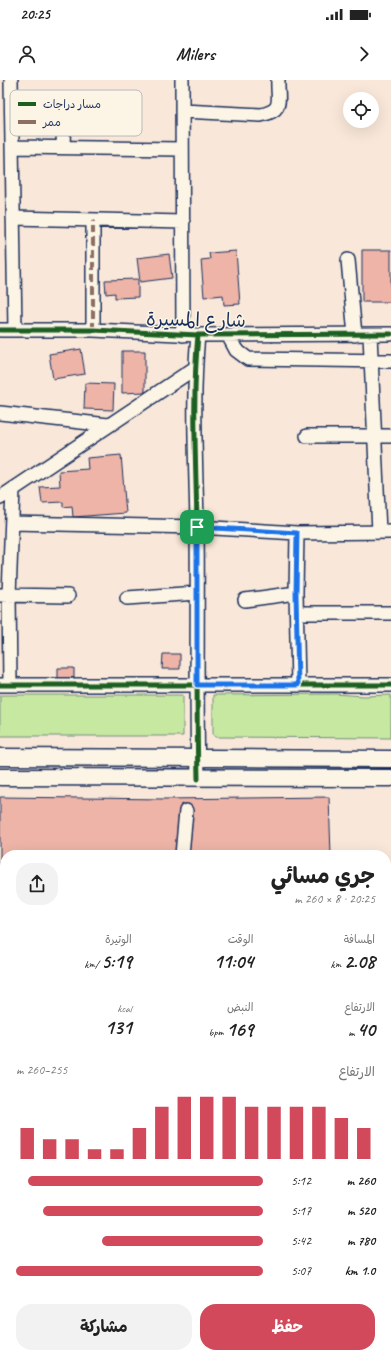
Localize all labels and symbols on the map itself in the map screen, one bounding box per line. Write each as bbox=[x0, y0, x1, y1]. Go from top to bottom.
legend bbox=[10, 90, 142, 136]
text: مسار دراجات bbox=[43, 97, 101, 111]
text: ممر bbox=[42, 115, 61, 129]
street label: شارع المسيرة bbox=[146, 307, 246, 334]
pin bbox=[180, 510, 214, 544]

